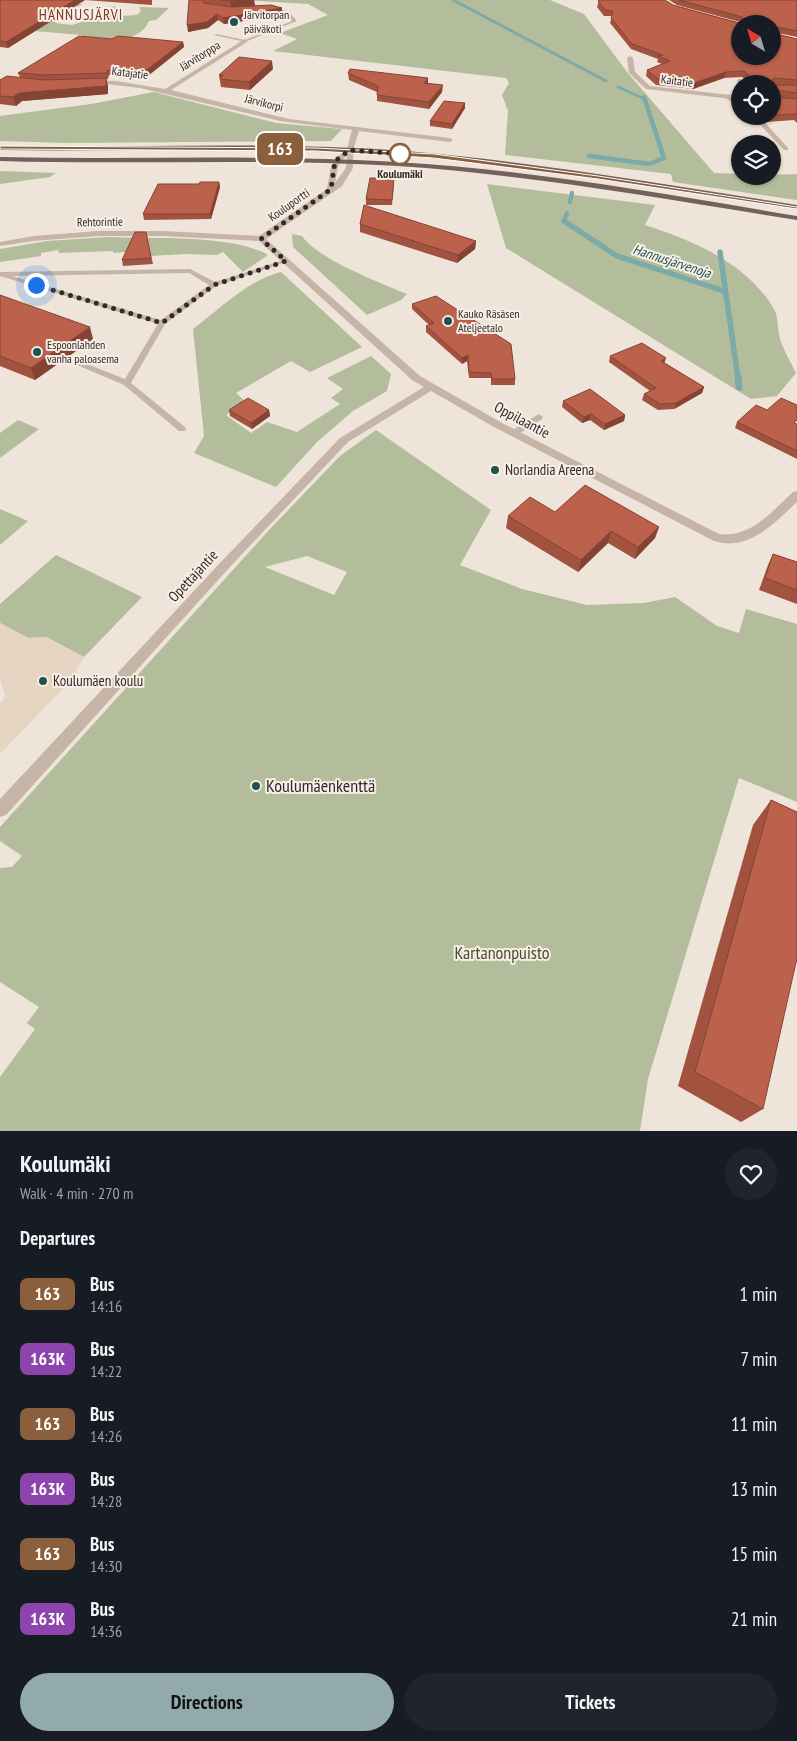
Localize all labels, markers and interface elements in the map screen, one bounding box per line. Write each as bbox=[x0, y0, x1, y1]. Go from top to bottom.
district label: HANNUSJÄRVI bbox=[39, 5, 123, 24]
place label: Järvitorpan päiväkoti bbox=[243, 7, 289, 36]
north arrow bbox=[731, 15, 781, 65]
map controls bbox=[731, 15, 781, 185]
marker: Järvitorpan päiväkoti bbox=[228, 16, 240, 28]
street label: Järvitorppa bbox=[176, 37, 223, 74]
street label: Katajatie bbox=[111, 63, 149, 82]
street label: Kaitatie bbox=[660, 71, 694, 90]
button: locate bbox=[731, 75, 781, 125]
street label: Järvikorpi bbox=[242, 90, 285, 115]
line badge: 163 bbox=[251, 133, 309, 165]
button: layers bbox=[731, 135, 781, 185]
text: 163 bbox=[267, 137, 293, 160]
marker: Koulumäki bbox=[389, 143, 411, 165]
place label: Koulumäki bbox=[377, 166, 423, 181]
street label: Kouluportti bbox=[265, 185, 312, 224]
street label: Rehtorintie bbox=[77, 214, 123, 229]
water label: Hannusjärvenoja bbox=[631, 240, 714, 282]
your location bbox=[24, 273, 49, 298]
place label: Kauko Räsäsen Ateljeetalo bbox=[458, 306, 520, 335]
marker: Kauko Räsäsen Ateljeetalo bbox=[442, 315, 454, 327]
place label: Espoonlahden vanha paloasema bbox=[47, 337, 119, 366]
marker: Espoonlahden vanha paloasema bbox=[31, 346, 43, 358]
street label: Oppilaantie bbox=[491, 397, 553, 442]
place label: Norlandia Areena bbox=[505, 460, 594, 479]
marker: Norlandia Areena bbox=[489, 464, 501, 476]
street label: Opettajantie bbox=[164, 546, 222, 606]
place label: Koulumäen koulu bbox=[53, 671, 143, 690]
marker: Koulumäen koulu bbox=[37, 675, 49, 687]
place label: Koulumäenkenttä bbox=[266, 774, 375, 797]
marker: Koulumäenkenttä bbox=[250, 780, 262, 792]
park label: Kartanonpuisto bbox=[454, 941, 550, 964]
text: Koulumäki bbox=[20, 1148, 111, 1179]
button: heart bbox=[725, 1148, 777, 1200]
text: Walk · 4 min · 270 m bbox=[20, 1183, 133, 1203]
text: Departures bbox=[20, 1226, 95, 1250]
text: Bus bbox=[90, 1272, 114, 1296]
text: 163 bbox=[35, 1282, 60, 1305]
text: 1 min bbox=[740, 1282, 777, 1306]
text: 14:16 bbox=[90, 1296, 122, 1316]
text: Bus bbox=[90, 1337, 115, 1361]
text: 163K bbox=[30, 1347, 65, 1370]
text: 7 min bbox=[740, 1347, 777, 1371]
text: 14:22 bbox=[90, 1361, 122, 1381]
text: Bus bbox=[90, 1402, 114, 1426]
text: 163 bbox=[35, 1412, 60, 1435]
text: 11 min bbox=[731, 1412, 777, 1436]
text: 14:26 bbox=[90, 1426, 122, 1446]
text: Bus bbox=[90, 1467, 115, 1491]
text: 163K bbox=[30, 1477, 65, 1500]
text: 13 min bbox=[731, 1477, 777, 1501]
text: 14:28 bbox=[90, 1491, 122, 1511]
text: Bus bbox=[90, 1532, 114, 1556]
text: 163 bbox=[35, 1542, 60, 1565]
text: 15 min bbox=[731, 1542, 777, 1566]
text: 14:30 bbox=[90, 1556, 122, 1576]
text: Bus bbox=[90, 1597, 115, 1621]
text: 163K bbox=[30, 1607, 65, 1630]
text: 21 min bbox=[731, 1607, 777, 1631]
text: 14:36 bbox=[90, 1621, 122, 1641]
button: Directions bbox=[20, 1673, 394, 1731]
button: Tickets bbox=[404, 1673, 777, 1731]

